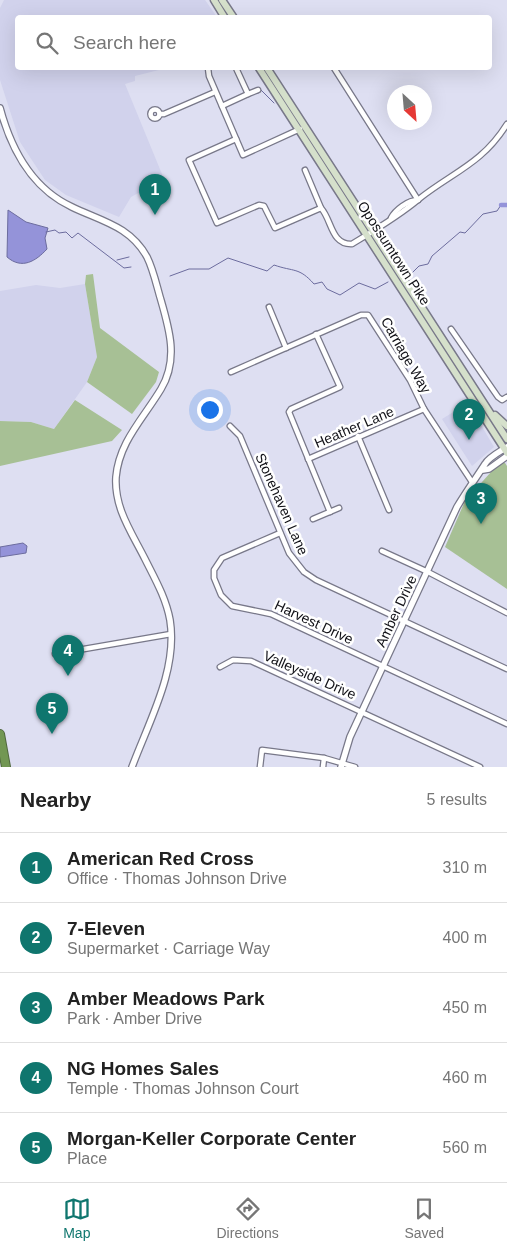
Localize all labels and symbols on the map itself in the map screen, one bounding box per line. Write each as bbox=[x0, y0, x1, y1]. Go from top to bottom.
north arrow bbox=[387, 85, 432, 130]
pin: 1 bbox=[139, 174, 171, 215]
street label: Opossumtown Pike bbox=[354, 198, 434, 308]
street label: Carriage Way bbox=[378, 314, 434, 396]
your location bbox=[197, 397, 223, 423]
pin: 2 bbox=[453, 399, 485, 440]
street label: Heather Lane bbox=[312, 403, 396, 451]
street label: Stonehaven Lane bbox=[252, 451, 312, 558]
pin: 3 bbox=[465, 483, 497, 524]
street label: Amber Drive bbox=[372, 572, 420, 650]
street label: Harvest Drive bbox=[272, 597, 356, 647]
pin: 4 bbox=[52, 635, 84, 676]
street label: Valleyside Drive bbox=[261, 647, 359, 703]
pin: 5 bbox=[36, 693, 68, 734]

